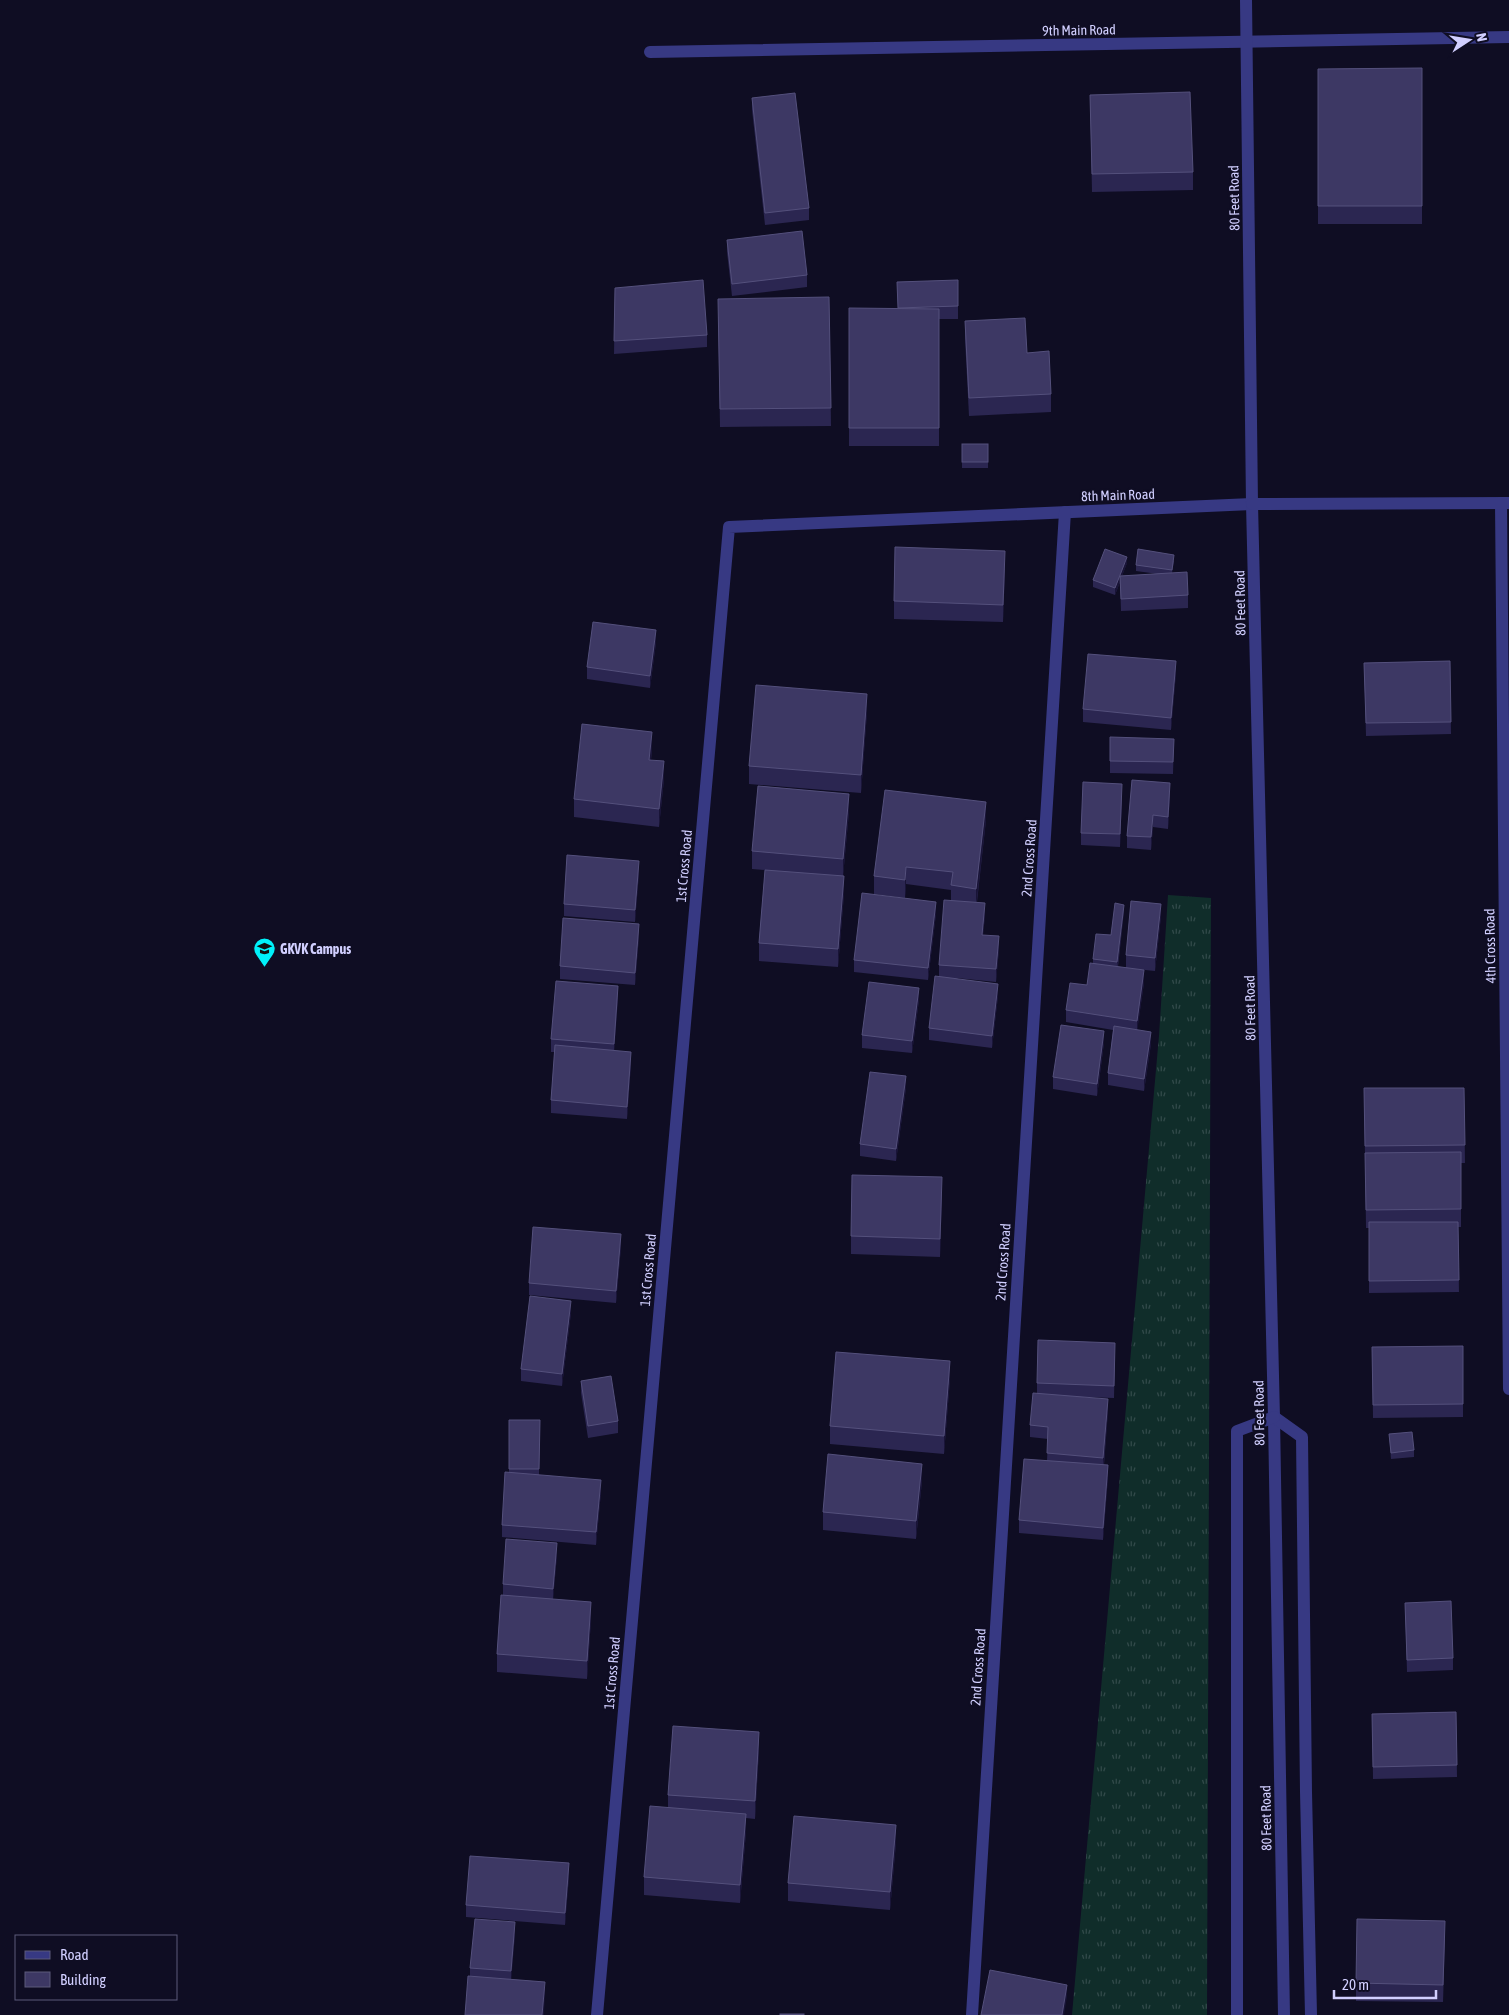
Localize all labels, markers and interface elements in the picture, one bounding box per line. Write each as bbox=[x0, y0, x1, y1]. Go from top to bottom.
north arrow bbox=[1444, 15, 1494, 65]
street label: 9th Main Road bbox=[1042, 21, 1116, 39]
text: N bbox=[1473, 32, 1490, 43]
street label: 80 Feet Road bbox=[1225, 165, 1243, 231]
street label: 8th Main Road bbox=[1081, 486, 1155, 504]
street label: 80 Feet Road bbox=[1231, 570, 1249, 636]
street label: 2nd Cross Road bbox=[1018, 819, 1040, 897]
street label: 1st Cross Road bbox=[673, 829, 695, 903]
street label: 4th Cross Road bbox=[1481, 908, 1499, 984]
school or university icon: GKVK Campus bbox=[252, 937, 276, 968]
place label: GKVK Campus bbox=[280, 941, 351, 957]
street label: 80 Feet Road bbox=[1241, 975, 1259, 1041]
street label: 2nd Cross Road bbox=[992, 1223, 1014, 1301]
street label: 1st Cross Road bbox=[637, 1233, 659, 1307]
street label: 80 Feet Road bbox=[1250, 1380, 1268, 1446]
street label: 2nd Cross Road bbox=[967, 1628, 989, 1706]
street label: 1st Cross Road bbox=[601, 1636, 623, 1710]
street label: 80 Feet Road bbox=[1257, 1785, 1275, 1851]
legend bbox=[15, 1935, 178, 2000]
text: Road bbox=[60, 1946, 89, 1963]
scale bar bbox=[1334, 1968, 1436, 2000]
text: Building bbox=[60, 1971, 106, 1988]
text: 20 m bbox=[1342, 1976, 1369, 1993]

